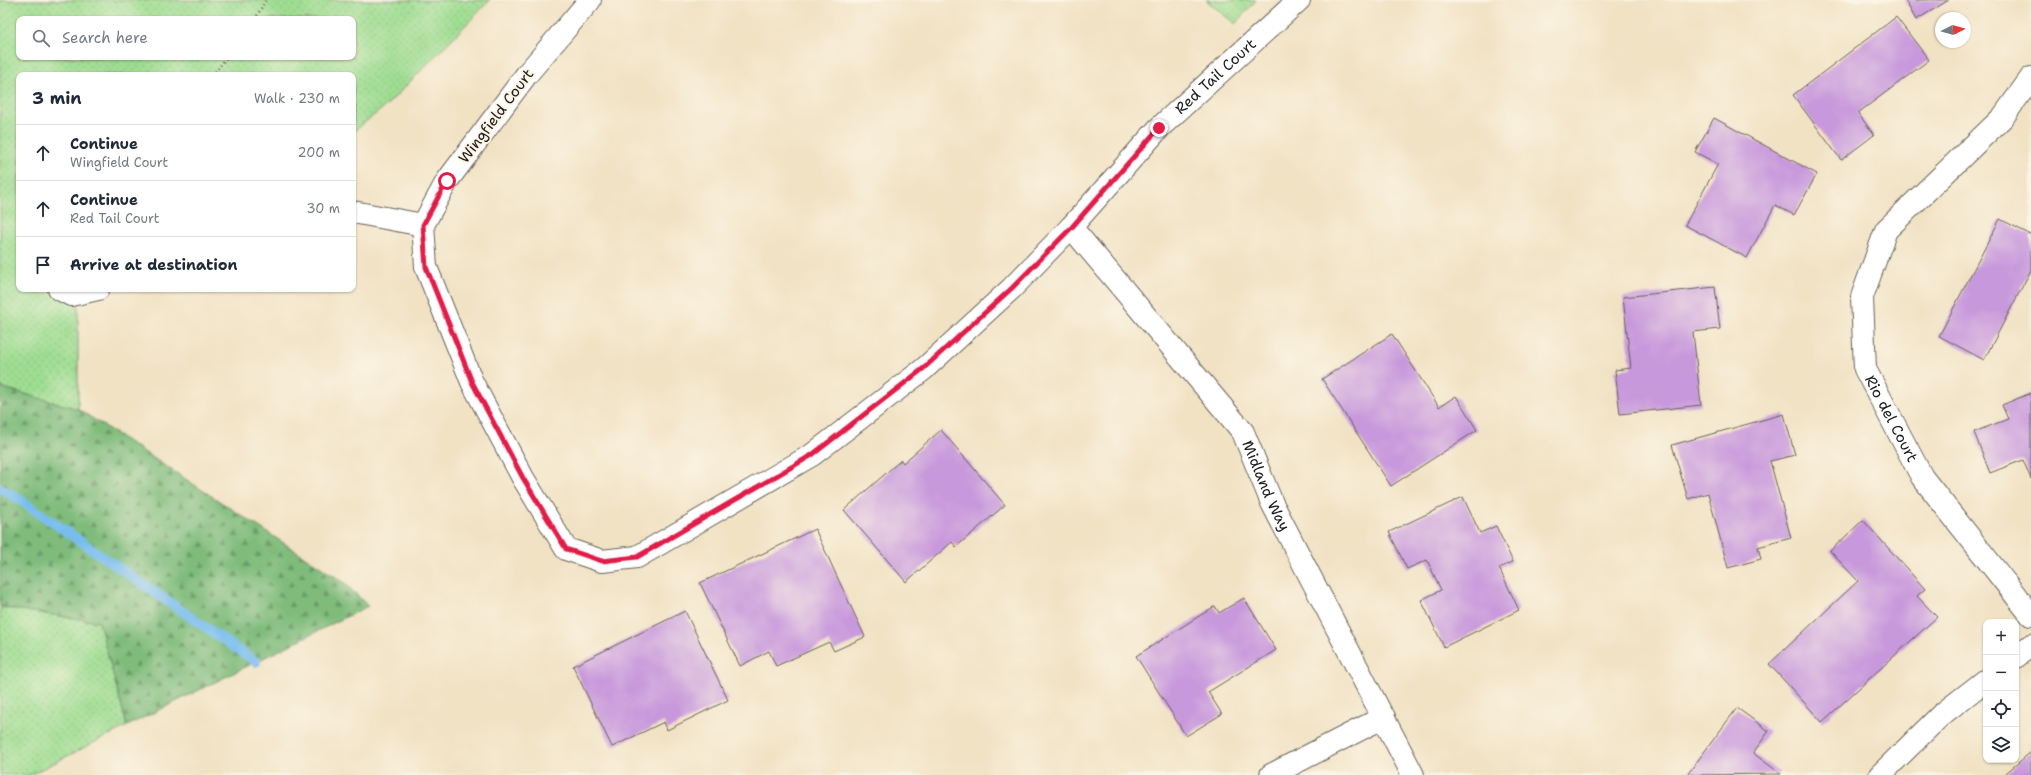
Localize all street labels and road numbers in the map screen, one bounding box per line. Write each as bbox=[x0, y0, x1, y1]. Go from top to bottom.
street label: Red Tail Court bbox=[1171, 34, 1260, 119]
street label: Wingfield Court bbox=[454, 65, 538, 167]
street label: Rio del Court bbox=[1860, 372, 1922, 466]
street label: Midland Way bbox=[1237, 437, 1295, 534]

